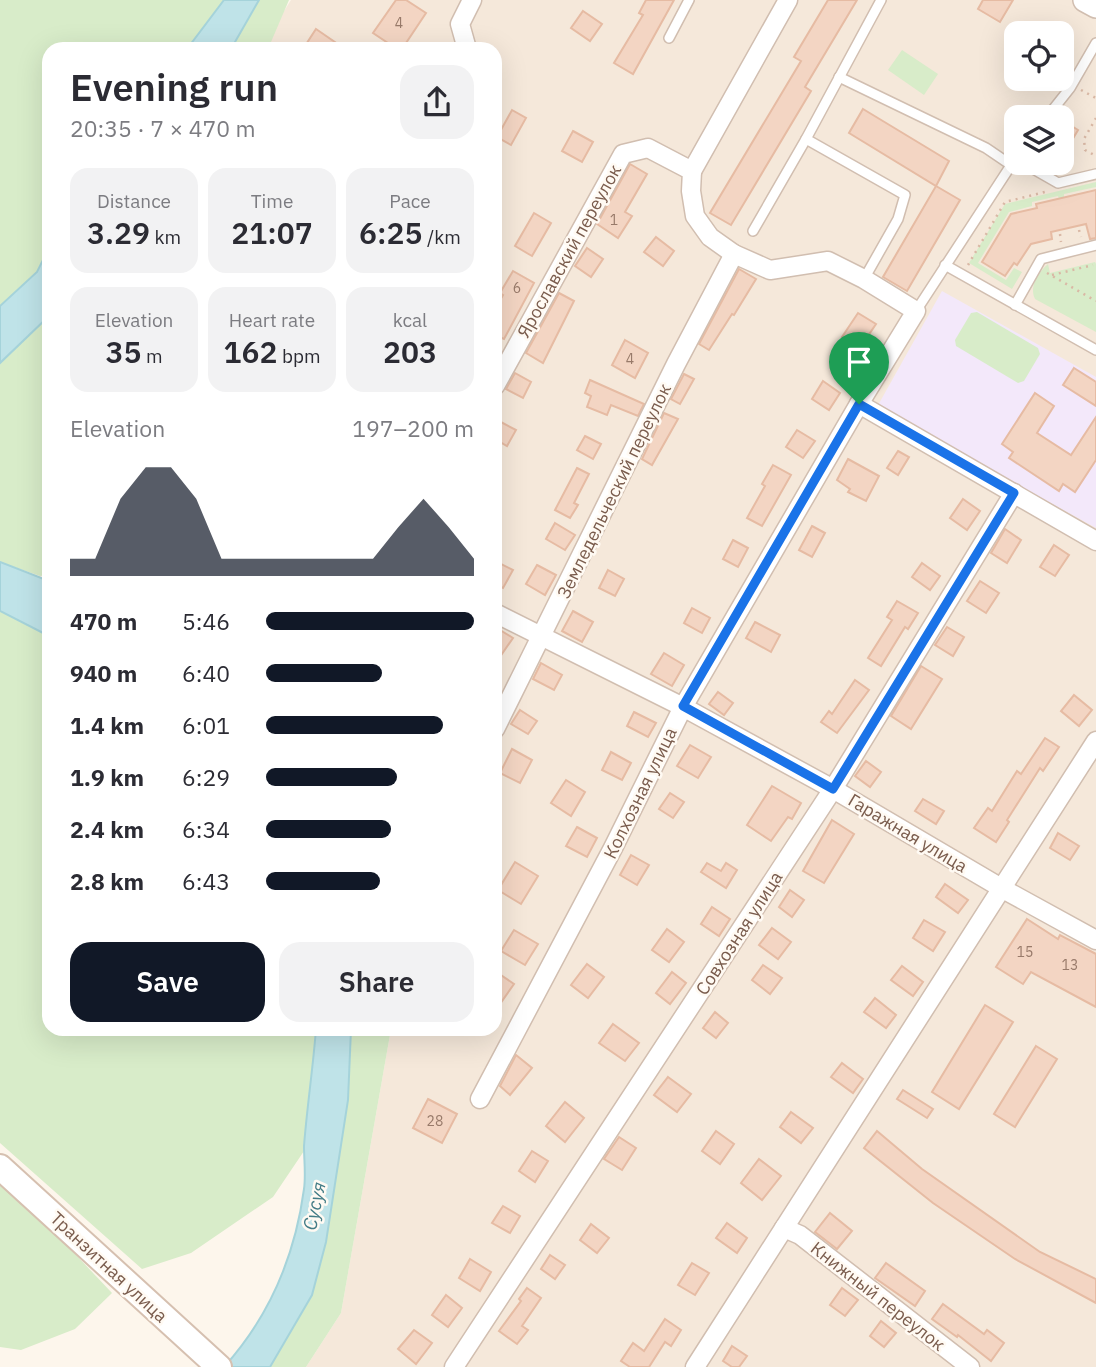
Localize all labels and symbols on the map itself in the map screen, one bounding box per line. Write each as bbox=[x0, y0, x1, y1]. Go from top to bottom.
house number: 4 bbox=[395, 14, 403, 32]
street label: Ярославский переулок bbox=[512, 160, 626, 342]
house number: 1 bbox=[610, 211, 618, 229]
house number: 6 bbox=[513, 279, 521, 297]
pin bbox=[829, 332, 889, 404]
house number: 4 bbox=[626, 350, 634, 368]
street label: Земледельческий переулок bbox=[552, 380, 676, 602]
street label: Колхозная улица bbox=[598, 723, 682, 863]
street label: Гаражная улица bbox=[844, 788, 972, 878]
street label: Совхозная улица bbox=[690, 867, 788, 999]
house number: 15 bbox=[1017, 943, 1033, 961]
house number: 13 bbox=[1062, 956, 1078, 974]
house number: 28 bbox=[427, 1112, 443, 1130]
water label: Сусуя bbox=[297, 1180, 331, 1232]
street label: Транзитная улица bbox=[46, 1207, 173, 1328]
street label: Книжный переулок bbox=[806, 1236, 950, 1356]

